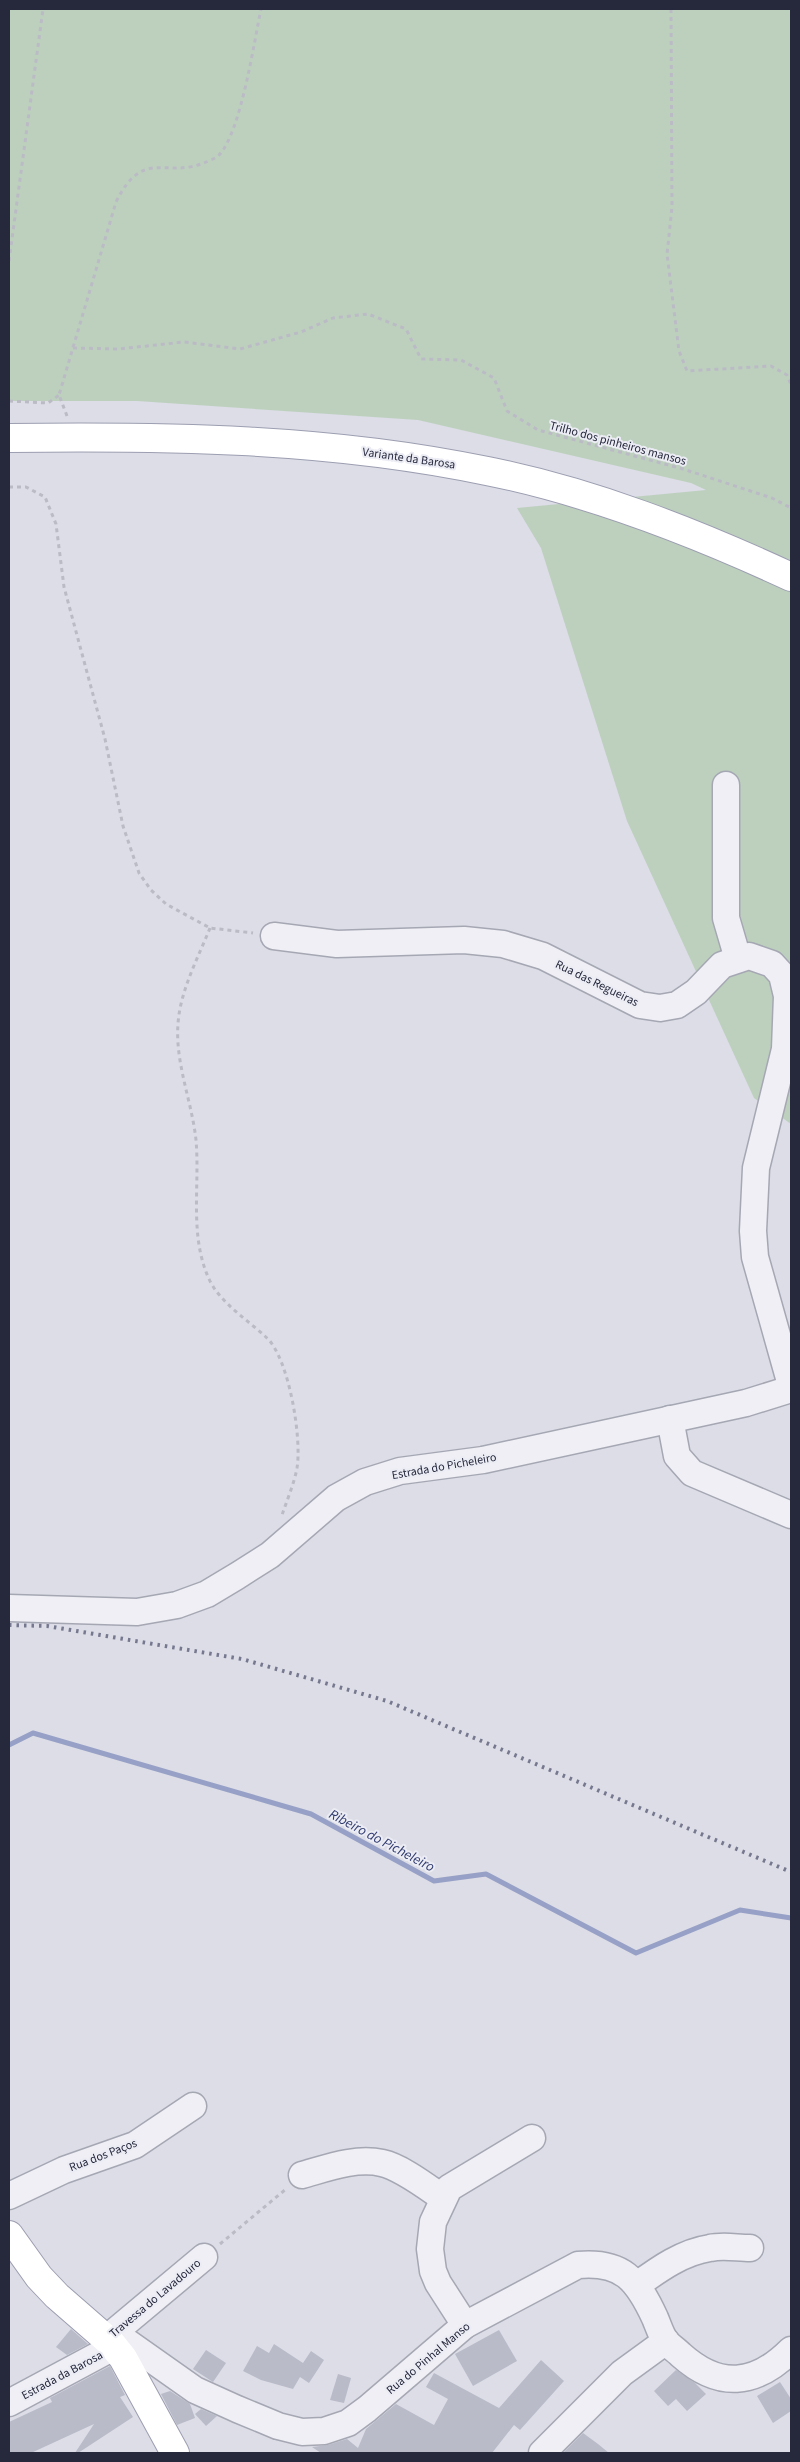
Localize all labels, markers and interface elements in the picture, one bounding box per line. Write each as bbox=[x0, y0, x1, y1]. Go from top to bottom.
street label: Trilho dos pinheiros mansos bbox=[548, 417, 688, 470]
street label: Variante da Barosa bbox=[361, 444, 457, 473]
street label: Rua das Regueiras bbox=[552, 956, 641, 1011]
street label: Estrada do Picheleiro bbox=[390, 1449, 498, 1484]
water label: Ribeiro do Picheleiro bbox=[325, 1805, 438, 1877]
street label: Rua dos Paços bbox=[67, 2135, 140, 2176]
street label: Travessa do Lavadouro bbox=[106, 2255, 205, 2342]
street label: Rua do Pinhal Manso bbox=[383, 2318, 474, 2399]
street label: Estrada da Barosa bbox=[19, 2347, 106, 2404]

